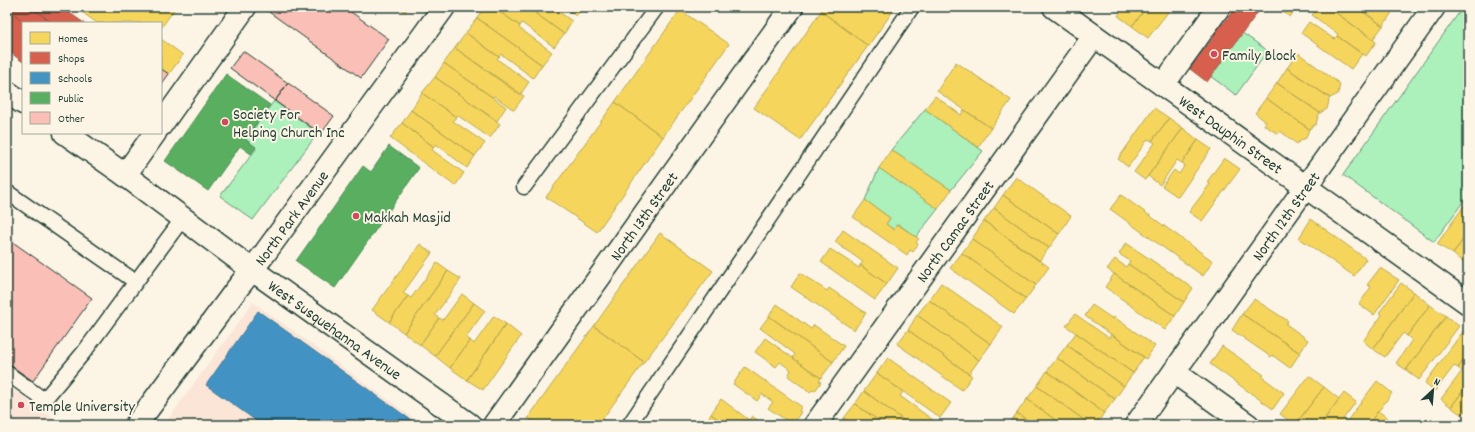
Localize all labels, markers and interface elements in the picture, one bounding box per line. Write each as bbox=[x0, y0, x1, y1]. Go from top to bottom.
legend bbox=[22, 22, 162, 134]
text: Homes bbox=[58, 31, 88, 48]
place label: Family Block bbox=[1222, 45, 1296, 68]
marker: Family Block bbox=[1209, 49, 1219, 59]
text: Shops bbox=[58, 51, 85, 68]
text: Schools bbox=[58, 71, 92, 88]
text: Public bbox=[58, 91, 84, 108]
street label: West Dauphin Street bbox=[1173, 91, 1287, 181]
place label: Society For Helping Church Inc bbox=[233, 104, 345, 145]
text: Other bbox=[58, 111, 85, 128]
marker: Society For Helping Church Inc bbox=[220, 117, 230, 127]
street label: North Park Avenue bbox=[250, 167, 335, 271]
street label: North 13th Street bbox=[606, 168, 685, 266]
street label: North 12th Street bbox=[1248, 168, 1327, 266]
street label: North Camac Street bbox=[912, 176, 1001, 288]
place label: Makkah Masjid bbox=[364, 207, 451, 230]
marker: Makkah Masjid bbox=[351, 211, 361, 221]
street label: West Susquehanna Avenue bbox=[262, 276, 405, 387]
north arrow bbox=[1413, 370, 1453, 410]
text: N bbox=[1431, 374, 1443, 391]
place label: Temple University bbox=[29, 396, 136, 419]
marker: Temple University bbox=[16, 400, 26, 410]

